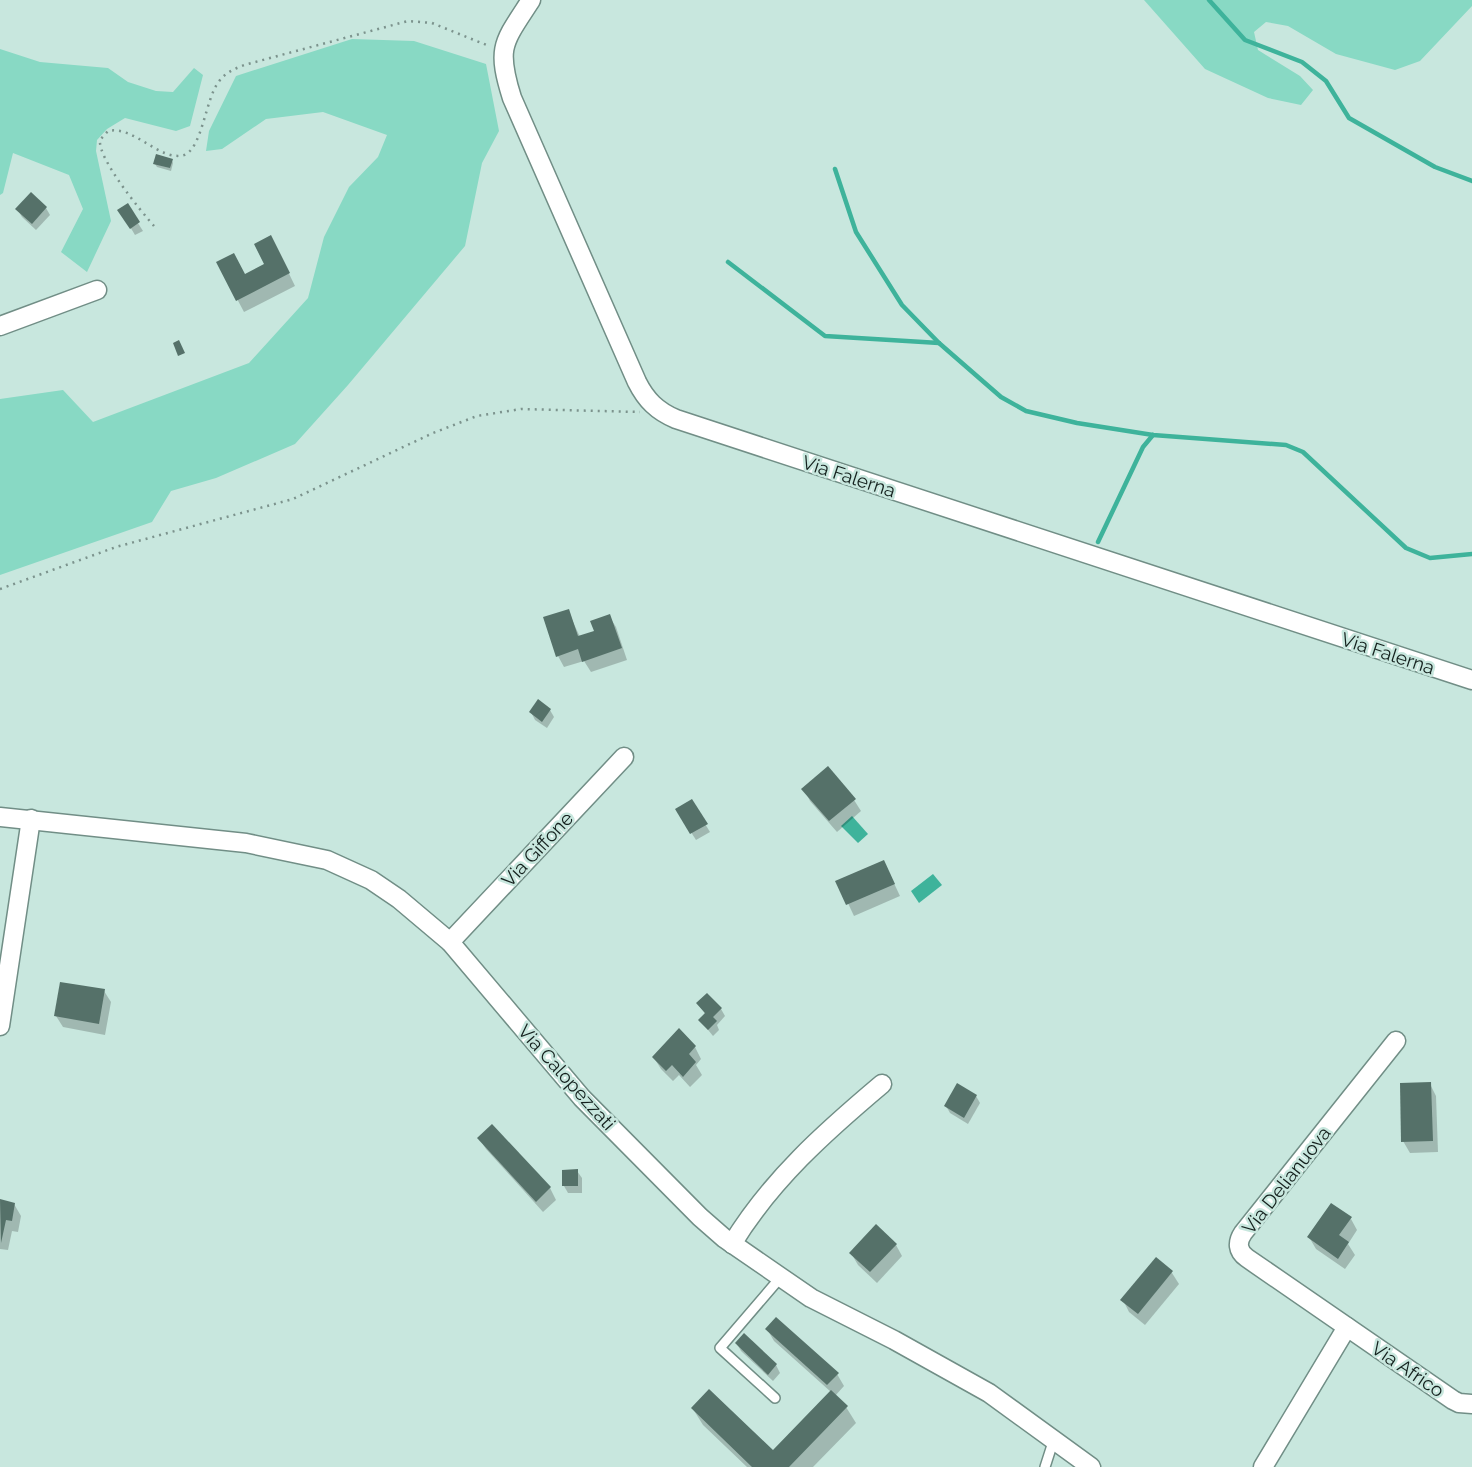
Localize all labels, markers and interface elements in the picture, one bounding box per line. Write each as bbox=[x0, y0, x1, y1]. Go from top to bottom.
street label: Via Falerna bbox=[799, 451, 899, 501]
street label: Via Falerna bbox=[1338, 628, 1438, 678]
street label: Via Giffone bbox=[497, 807, 577, 891]
street label: Via Calopezzati bbox=[514, 1020, 620, 1134]
street label: Via Delianuova bbox=[1237, 1122, 1335, 1238]
street label: Via Africo bbox=[1367, 1337, 1449, 1401]

